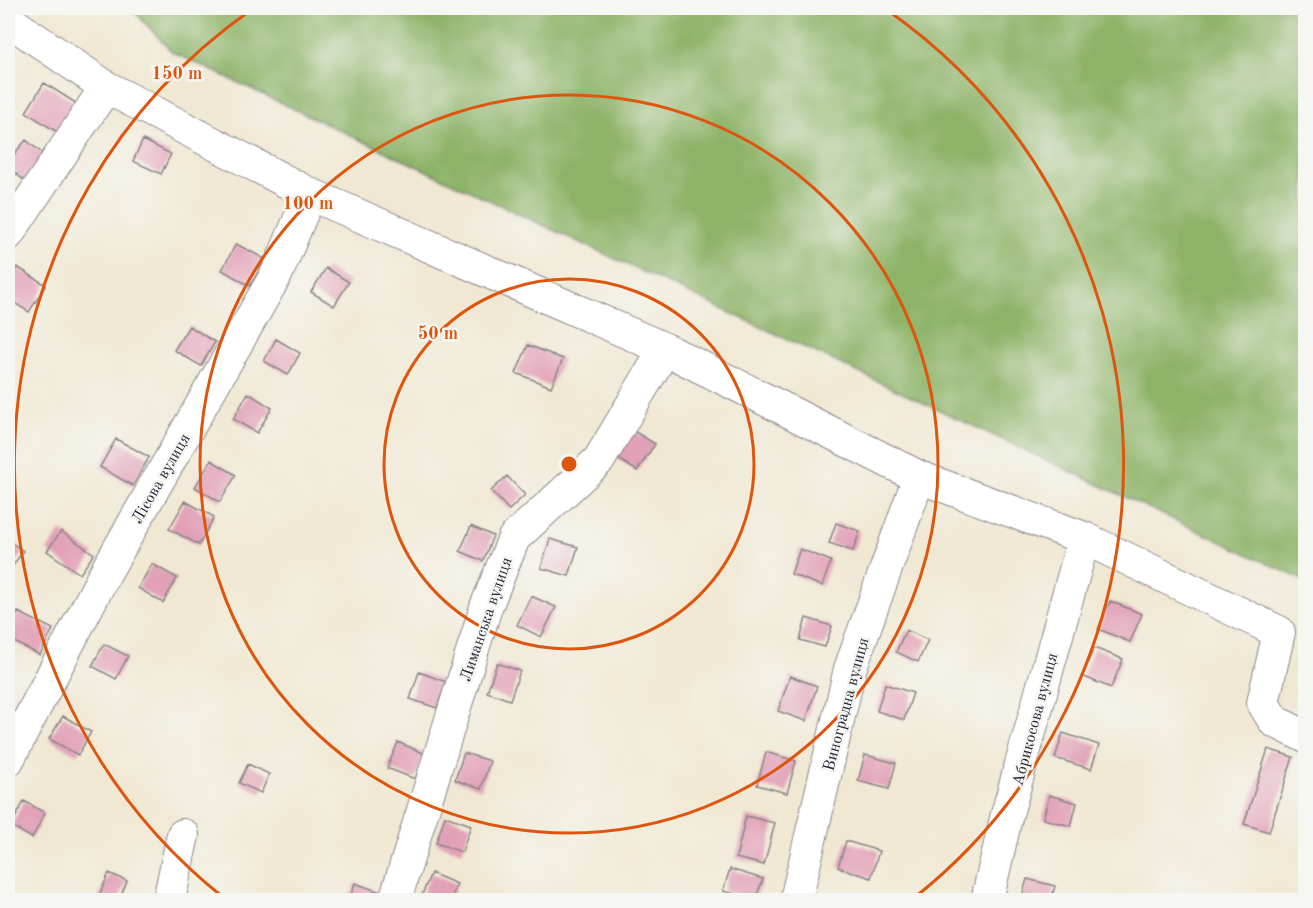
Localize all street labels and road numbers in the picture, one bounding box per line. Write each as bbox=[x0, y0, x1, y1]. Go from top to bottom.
street label: Лісова вулиця bbox=[130, 431, 194, 527]
street label: Лиманська вулиця bbox=[458, 556, 516, 684]
street label: Виноградна вулиця bbox=[821, 636, 872, 773]
street label: Абрикосова вулиця bbox=[1010, 651, 1061, 788]

